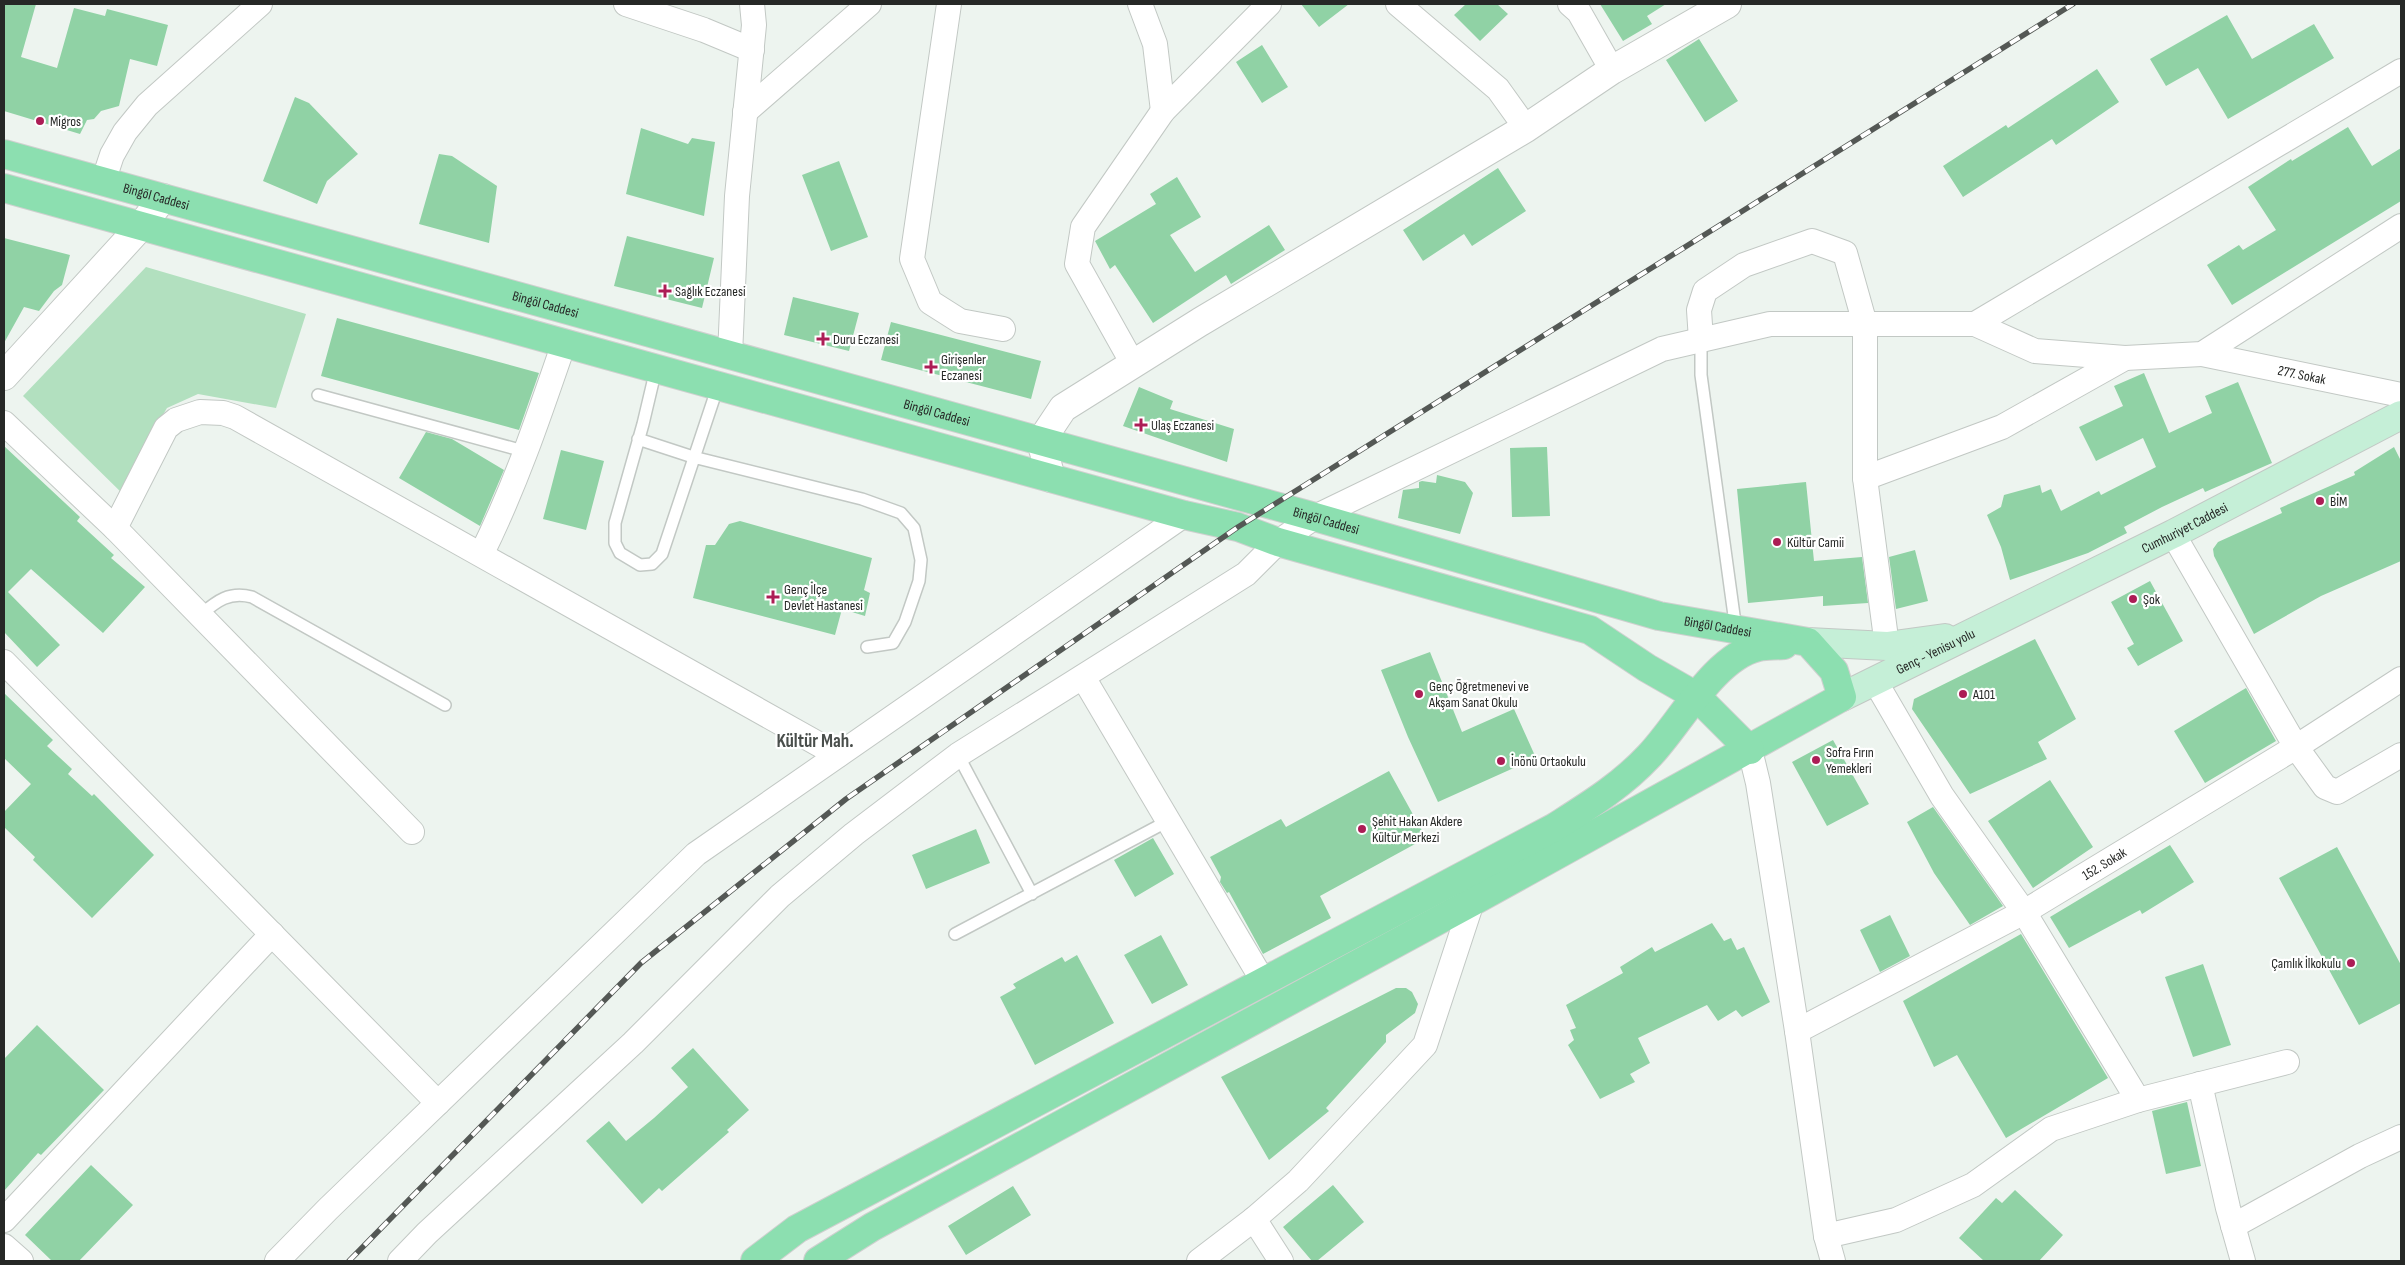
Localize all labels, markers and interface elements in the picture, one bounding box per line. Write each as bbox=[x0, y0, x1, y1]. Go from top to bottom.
place label: Migros bbox=[50, 113, 81, 130]
marker: Migros bbox=[34, 115, 46, 127]
street label: Bingöl Caddesi bbox=[121, 179, 191, 213]
place label: Sağlık Eczanesi bbox=[675, 283, 746, 300]
marker: Sağlık Eczanesi bbox=[659, 285, 671, 297]
street label: Bingöl Caddesi bbox=[511, 287, 581, 321]
place label: Duru Eczanesi bbox=[833, 331, 899, 348]
marker: Duru Eczanesi bbox=[817, 333, 829, 345]
place label: Girişenler Eczanesi bbox=[941, 351, 986, 384]
marker: Girişenler Eczanesi bbox=[925, 361, 937, 373]
street label: 277. Sokak bbox=[2276, 361, 2328, 388]
street label: Bingöl Caddesi bbox=[902, 395, 972, 430]
place label: Ulaş Eczanesi bbox=[1151, 417, 1214, 434]
marker: Ulaş Eczanesi bbox=[1135, 419, 1147, 431]
place label: BİM bbox=[2330, 493, 2347, 510]
marker: BİM bbox=[2314, 495, 2326, 507]
street label: Cumhuriyet Caddesi bbox=[2139, 499, 2230, 557]
street label: Bingöl Caddesi bbox=[1291, 503, 1361, 538]
place label: Kültür Camii bbox=[1787, 534, 1844, 551]
marker: Kültür Camii bbox=[1771, 536, 1783, 548]
place label: Genç İlçe Devlet Hastanesi bbox=[784, 581, 863, 614]
marker: Genç İlçe Devlet Hastanesi bbox=[766, 590, 780, 604]
place label: Şok bbox=[2143, 591, 2161, 608]
marker: Şok bbox=[2127, 593, 2139, 605]
street label: Bingöl Caddesi bbox=[1683, 612, 1753, 640]
street label: Genç - Yenisu yolu bbox=[1893, 624, 1978, 678]
place label: Genç Öğretmenevi ve Akşam Sanat Okulu bbox=[1428, 678, 1529, 711]
place label: A101 bbox=[1972, 686, 1995, 703]
marker: Genç Öğretmenevi ve Akşam Sanat Okulu bbox=[1413, 688, 1425, 700]
marker: A101 bbox=[1957, 688, 1969, 700]
district label: Kültür Mah. bbox=[776, 730, 854, 753]
place label: Sofra Fırın Yemekleri bbox=[1826, 744, 1874, 777]
place label: İnönü Ortaokulu bbox=[1511, 753, 1586, 770]
marker: Sofra Fırın Yemekleri bbox=[1810, 754, 1822, 766]
marker: İnönü Ortaokulu bbox=[1495, 755, 1507, 767]
place label: Şehit Hakan Akdere Kültür Merkezi bbox=[1372, 813, 1462, 846]
marker: Şehit Hakan Akdere Kültür Merkezi bbox=[1356, 823, 1368, 835]
street label: 152. Sokak bbox=[2079, 843, 2130, 883]
place label: Çamlık İlkokulu bbox=[2271, 955, 2341, 972]
marker: Çamlık İlkokulu bbox=[2345, 957, 2357, 969]

